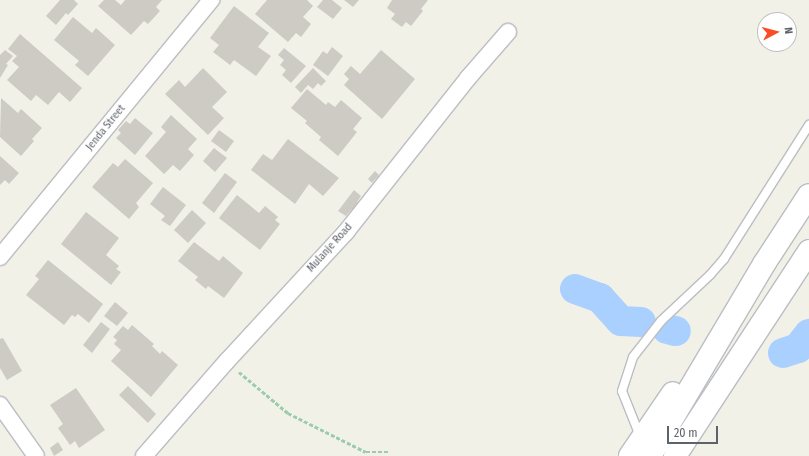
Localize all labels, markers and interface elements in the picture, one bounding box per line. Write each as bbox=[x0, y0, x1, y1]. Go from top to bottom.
north arrow bbox=[757, 12, 797, 52]
text: N bbox=[782, 27, 795, 35]
street label: Jenda Street bbox=[84, 102, 128, 154]
street label: Mulanje Road bbox=[305, 221, 355, 275]
scale bar bbox=[669, 418, 720, 444]
text: 20 m bbox=[674, 426, 698, 440]

